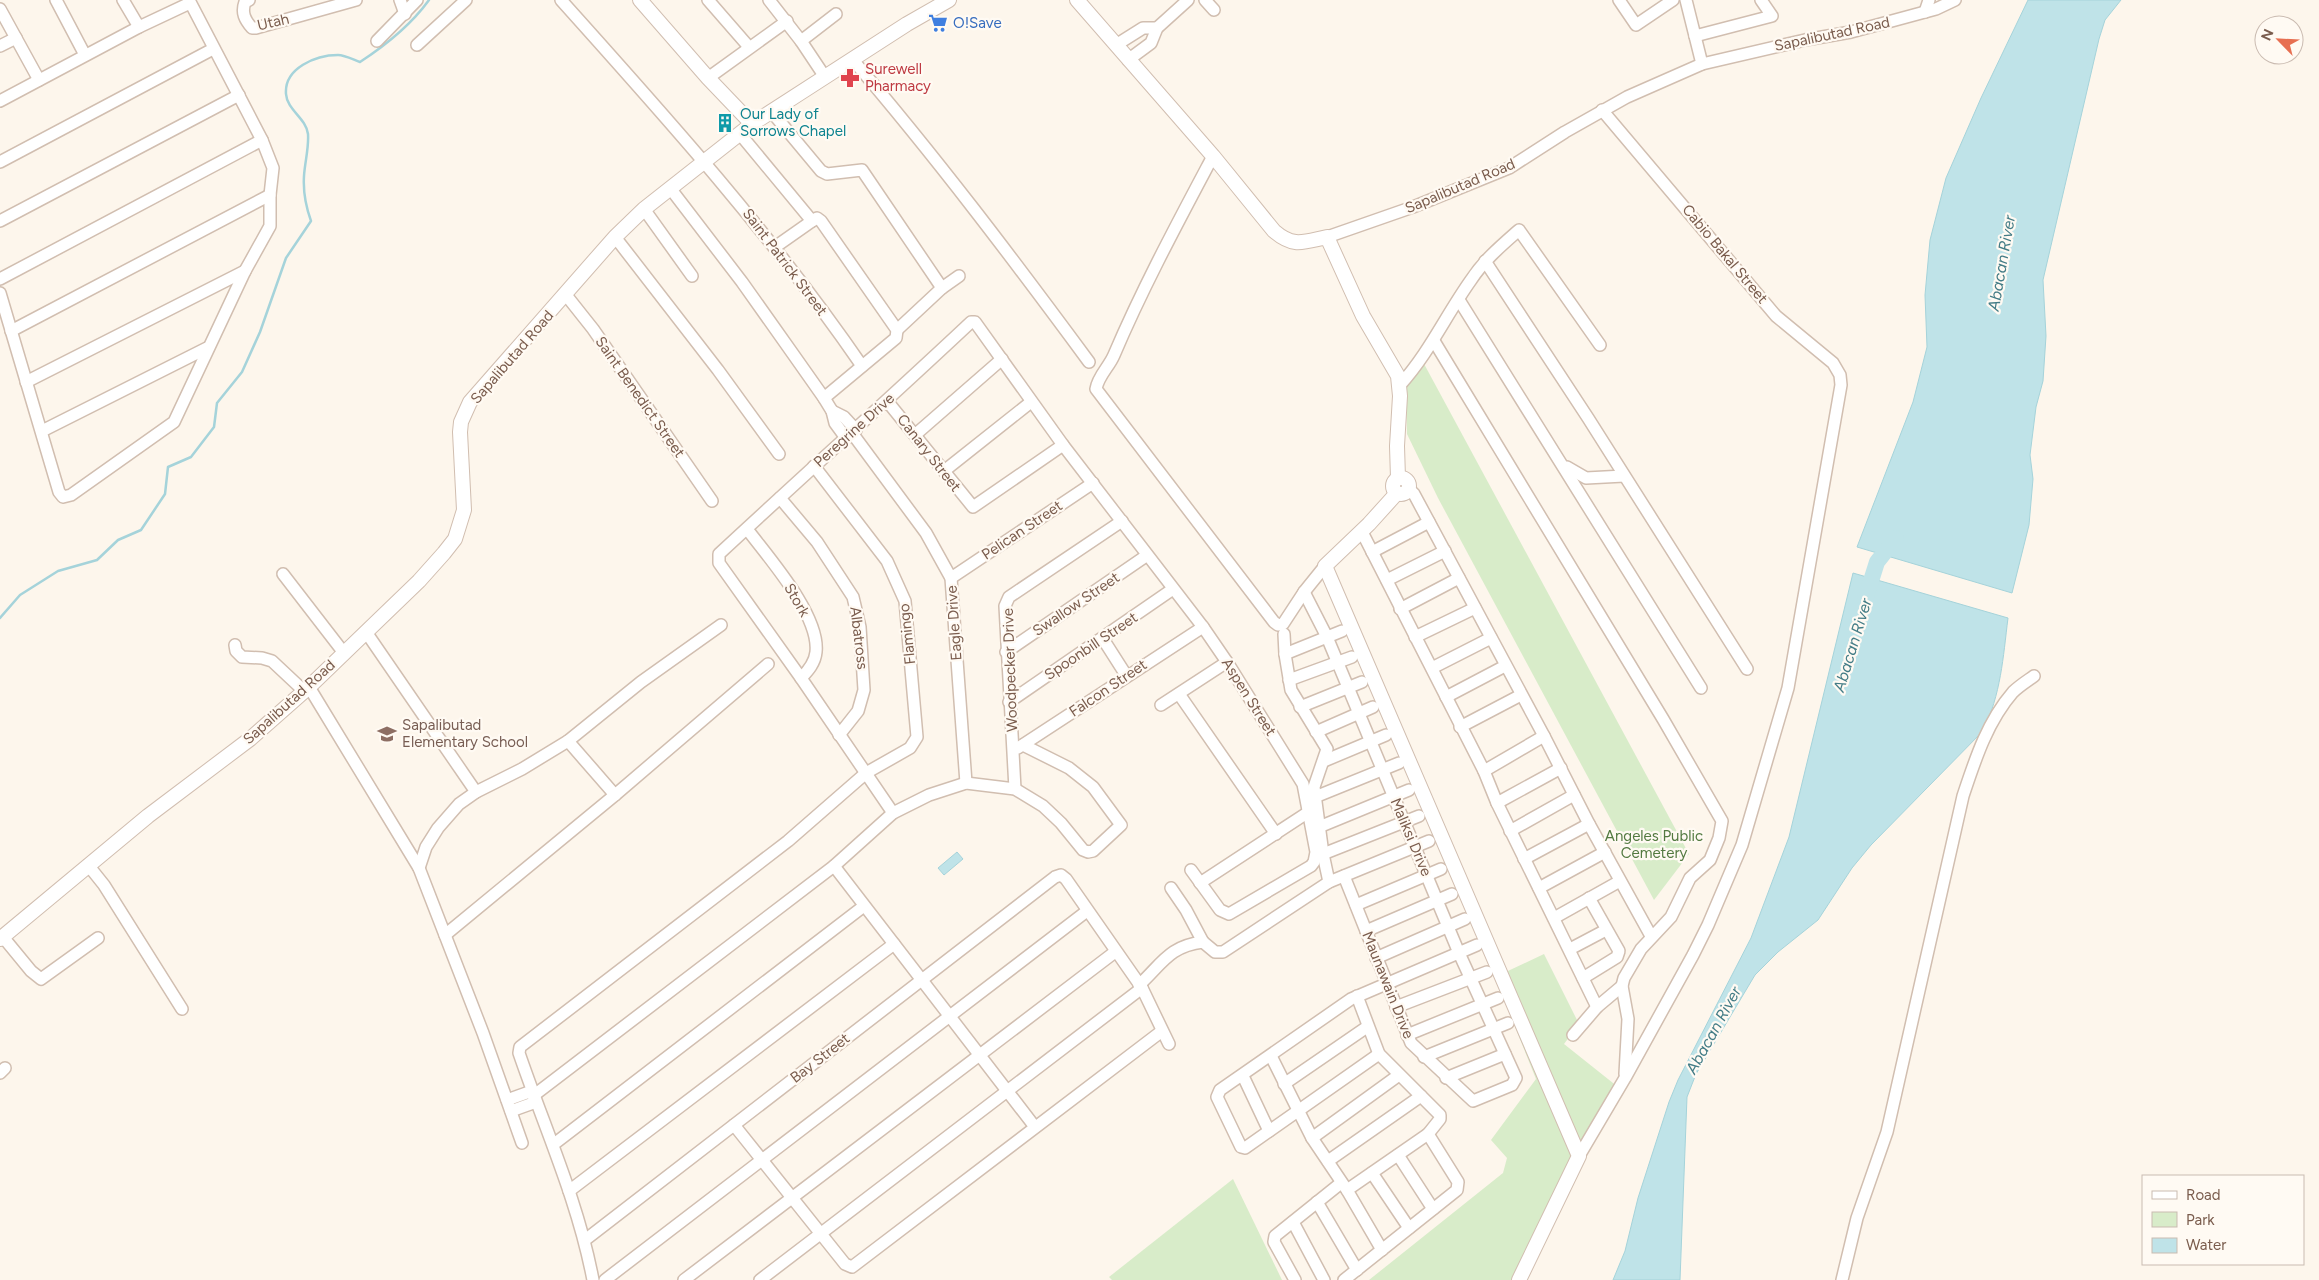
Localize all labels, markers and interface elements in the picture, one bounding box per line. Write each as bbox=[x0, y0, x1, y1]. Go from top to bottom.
street label: Utah bbox=[255, 10, 291, 34]
supermarket icon: O!Save bbox=[927, 12, 949, 34]
street label: Sapalibutad Road bbox=[1773, 13, 1891, 55]
place label: O!Save bbox=[953, 14, 1002, 32]
north arrow bbox=[2254, 15, 2304, 65]
text: N bbox=[2258, 27, 2278, 43]
place label: Surewell Pharmacy bbox=[865, 60, 931, 95]
pharmacy icon: Surewell Pharmacy bbox=[839, 67, 861, 89]
place label: Our Lady of Sorrows Chapel bbox=[740, 105, 846, 140]
building icon: Our Lady of Sorrows Chapel bbox=[714, 112, 736, 134]
street label: Sapalibutad Road bbox=[1402, 155, 1518, 217]
street label: Cabio Bakal Street bbox=[1678, 201, 1772, 307]
street label: Saint Patrick Street bbox=[739, 205, 831, 319]
water label: Abacan River bbox=[1984, 213, 2019, 313]
street label: Sapalibutad Road bbox=[467, 307, 557, 407]
street label: Saint Benedict Street bbox=[591, 333, 689, 461]
street label: Peregrine Drive bbox=[810, 389, 898, 471]
street label: Canary Street bbox=[893, 411, 965, 496]
street label: Pelican Street bbox=[978, 496, 1066, 564]
street label: Swallow Street bbox=[1029, 568, 1123, 640]
street label: Stork bbox=[780, 580, 814, 621]
street label: Eagle Drive bbox=[942, 585, 966, 661]
water label: Abacan River bbox=[1829, 596, 1876, 695]
street label: Flamingo bbox=[895, 602, 919, 665]
street label: Albatross bbox=[846, 605, 872, 671]
street label: Woodpecker Drive bbox=[999, 608, 1021, 732]
street label: Spoonbill Street bbox=[1041, 608, 1141, 684]
street label: Falcon Street bbox=[1066, 655, 1151, 721]
street label: Aspen Street bbox=[1218, 655, 1280, 739]
street label: Sapalibutad Road bbox=[239, 656, 339, 748]
place label: Sapalibutad Elementary School bbox=[402, 716, 528, 751]
school or university icon: Sapalibutad Elementary School bbox=[376, 723, 398, 745]
street label: Maliksi Drive bbox=[1386, 795, 1436, 879]
park label: Angeles Public Cemetery bbox=[1605, 827, 1703, 862]
street label: Maunawain Drive bbox=[1358, 929, 1418, 1041]
water label: Abacan River bbox=[1681, 983, 1745, 1078]
street label: Bay Street bbox=[787, 1029, 853, 1087]
legend bbox=[2142, 1175, 2304, 1265]
text: Road bbox=[2186, 1186, 2221, 1204]
text: Park bbox=[2186, 1211, 2215, 1229]
text: Water bbox=[2186, 1236, 2226, 1254]

